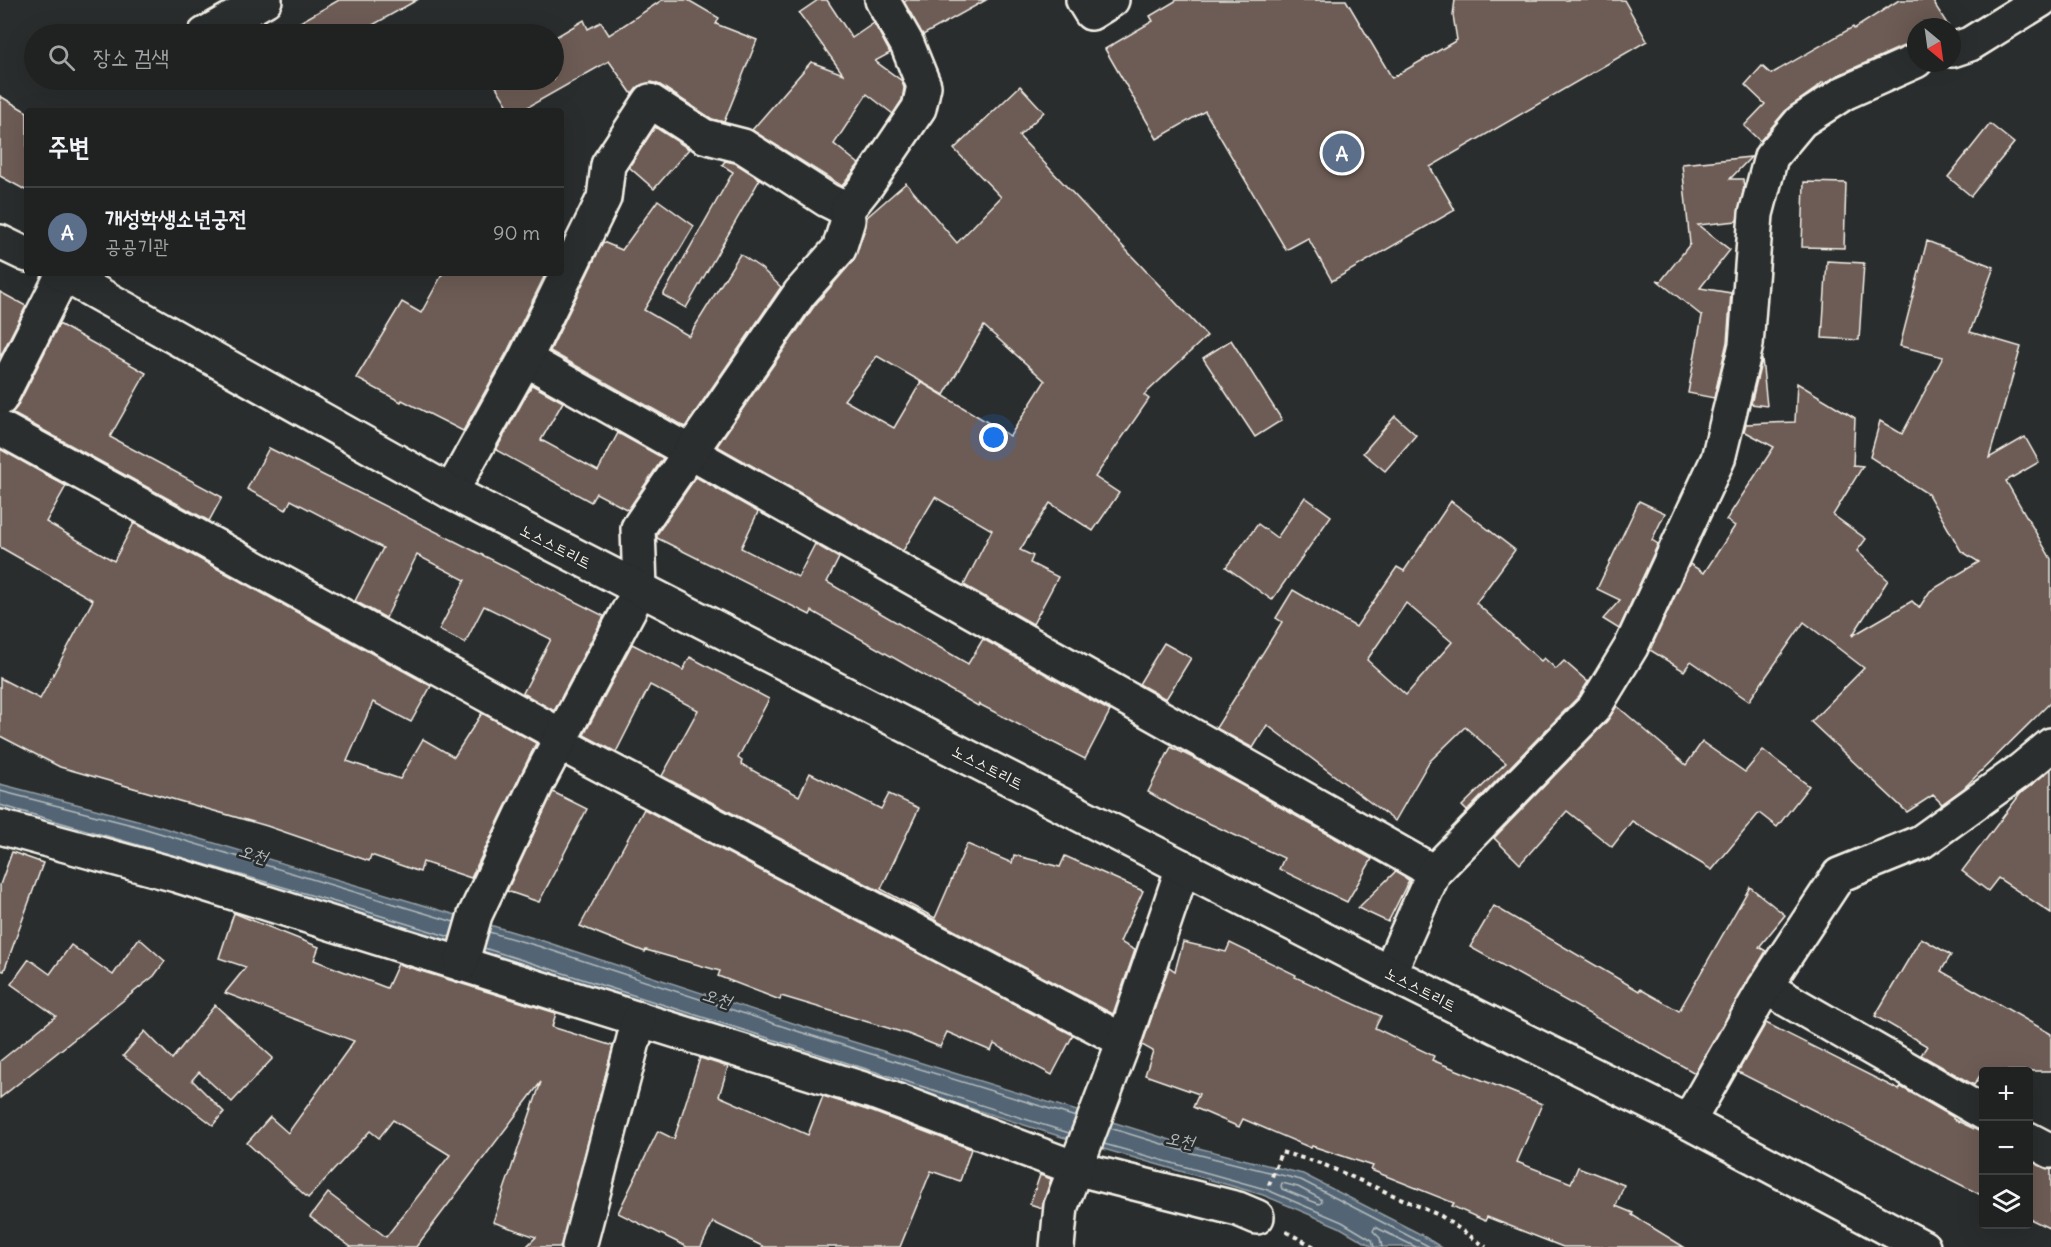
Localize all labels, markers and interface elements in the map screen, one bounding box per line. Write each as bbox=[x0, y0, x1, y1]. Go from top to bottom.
north arrow bbox=[1907, 18, 1961, 72]
search box bbox=[24, 24, 564, 90]
icon: search bbox=[45, 41, 78, 74]
text: 장소 검색 bbox=[93, 43, 169, 71]
text: 주변 bbox=[48, 130, 90, 163]
pin: A bbox=[1322, 130, 1362, 176]
text: 개성학생소년궁전 bbox=[105, 204, 247, 232]
text: A bbox=[61, 220, 74, 245]
text: 90 m bbox=[493, 220, 540, 245]
text: 공공기관 bbox=[105, 233, 169, 258]
your location bbox=[979, 423, 1008, 452]
street label: 노스스트리트 bbox=[517, 520, 595, 572]
street label: 노스스트리트 bbox=[949, 741, 1027, 793]
water label: 오천 bbox=[236, 838, 272, 869]
street label: 노스스트리트 bbox=[1382, 963, 1460, 1015]
water label: 오천 bbox=[700, 982, 736, 1013]
map controls bbox=[1979, 1067, 2033, 1229]
button: + bbox=[1979, 1067, 2033, 1121]
button: − bbox=[1979, 1121, 2033, 1175]
water label: 오천 bbox=[1164, 1125, 1198, 1154]
button: layers bbox=[1979, 1175, 2033, 1229]

